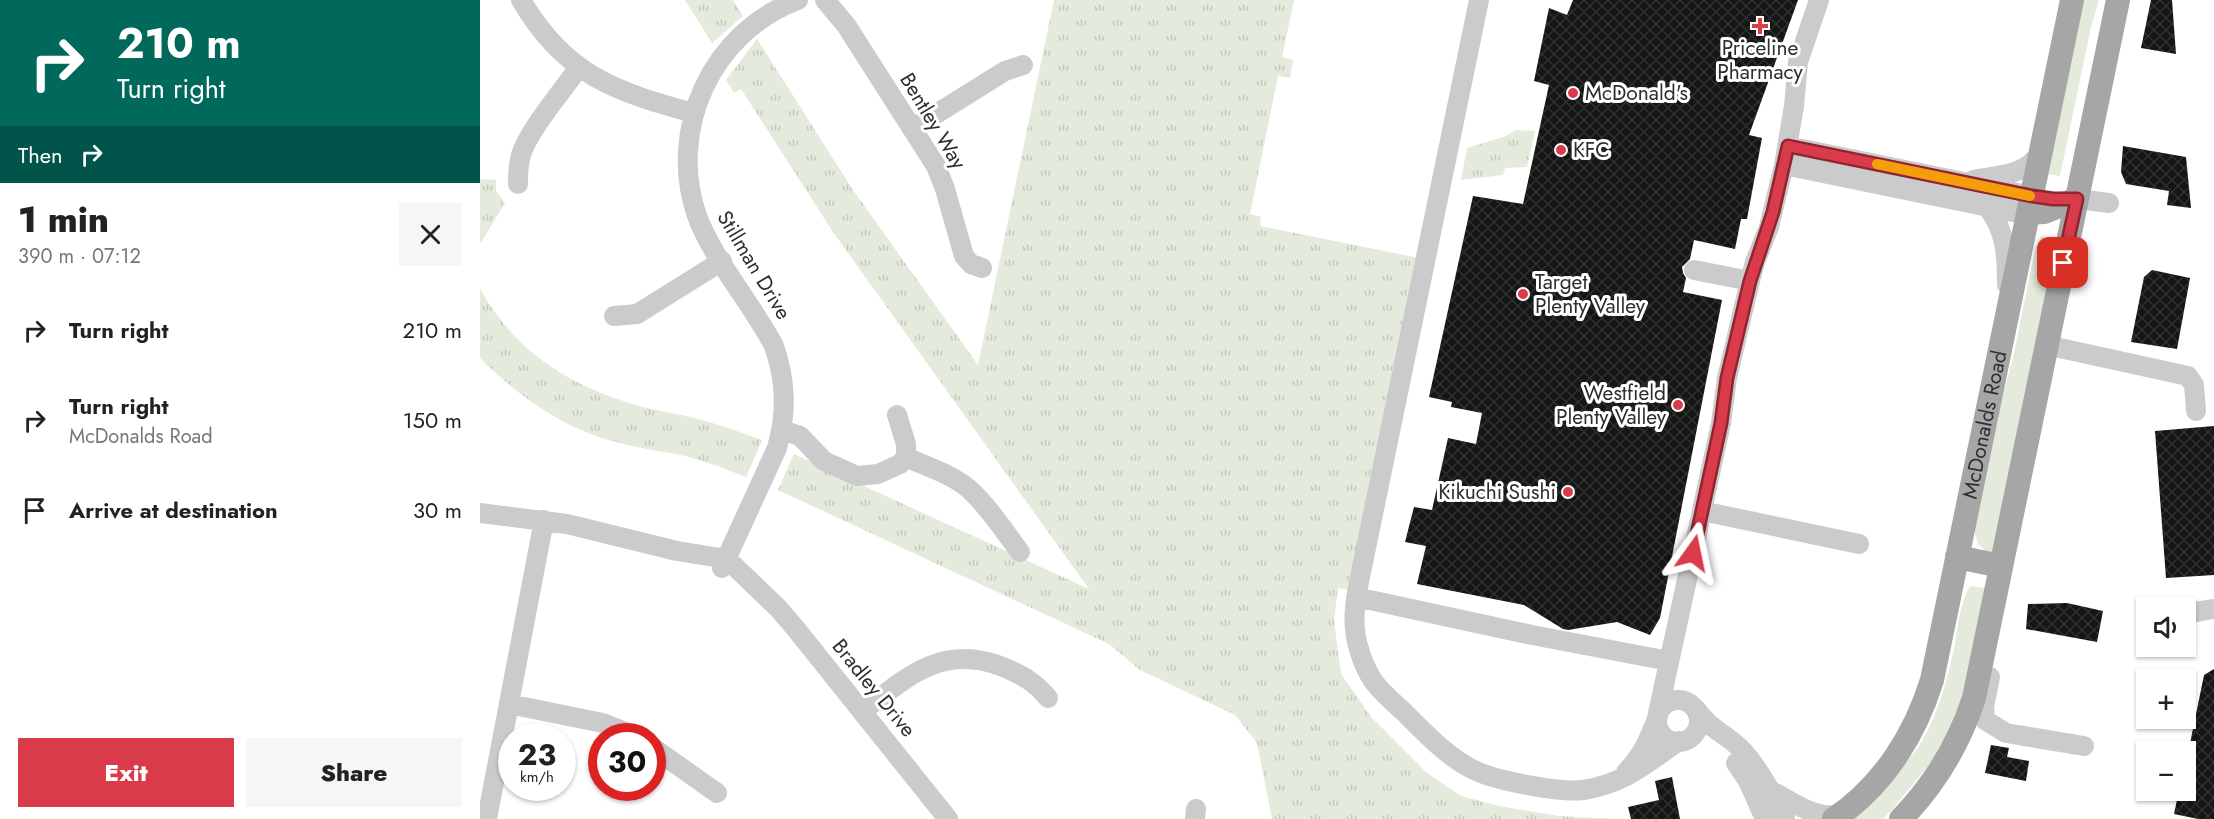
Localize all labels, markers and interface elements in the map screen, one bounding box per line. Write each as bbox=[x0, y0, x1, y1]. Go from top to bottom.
text: 210 m bbox=[117, 13, 241, 74]
marker: Priceline Pharmacy bbox=[1753, 19, 1767, 33]
icon: right bbox=[18, 24, 96, 102]
place label: Priceline Pharmacy bbox=[1717, 33, 1804, 87]
street label: Bentley Way bbox=[892, 67, 974, 175]
text: Turn right bbox=[117, 69, 225, 108]
place label: McDonald's bbox=[1585, 78, 1688, 108]
marker: McDonald's bbox=[1566, 86, 1580, 100]
place label: KFC bbox=[1573, 135, 1610, 165]
icon: right bbox=[75, 138, 108, 171]
text: Then bbox=[18, 139, 63, 171]
marker: KFC bbox=[1554, 143, 1568, 157]
text: 1 min bbox=[18, 193, 109, 245]
button: close bbox=[399, 203, 462, 266]
street label: Stillman Drive bbox=[710, 205, 798, 325]
pin bbox=[2037, 237, 2088, 288]
text: 390 m · 07:12 bbox=[18, 242, 141, 271]
icon: arrive bbox=[2046, 246, 2079, 279]
place label: Target Plenty Valley bbox=[1535, 267, 1646, 321]
marker: Target Plenty Valley bbox=[1516, 287, 1530, 301]
icon: right bbox=[18, 314, 51, 347]
text: Turn right bbox=[69, 314, 169, 346]
text: 210 m bbox=[403, 314, 462, 346]
street label: McDonalds Road bbox=[1955, 348, 2014, 502]
place label: Westfield Plenty Valley bbox=[1556, 378, 1667, 432]
text: Turn right bbox=[69, 390, 169, 422]
marker: Westfield Plenty Valley bbox=[1671, 398, 1685, 412]
icon: right bbox=[18, 404, 51, 437]
text: 150 m bbox=[403, 404, 462, 436]
text: McDonalds Road bbox=[69, 422, 213, 451]
place label: Kikuchi Sushi bbox=[1438, 477, 1556, 507]
marker: Kikuchi Sushi bbox=[1561, 485, 1575, 499]
icon: arrive bbox=[18, 494, 51, 527]
text: Arrive at destination bbox=[69, 494, 278, 526]
text: 30 m bbox=[413, 494, 462, 526]
position arrow bbox=[1661, 521, 1725, 585]
map controls bbox=[2136, 597, 2196, 801]
button: sound bbox=[2136, 597, 2196, 657]
street label: Bradley Drive bbox=[825, 632, 923, 744]
button: + bbox=[2136, 669, 2196, 729]
speed limit sign: 30 bbox=[588, 723, 666, 801]
text: 23 bbox=[518, 733, 556, 776]
button: Exit bbox=[18, 738, 234, 807]
button: Share bbox=[246, 738, 462, 807]
button: − bbox=[2136, 741, 2196, 801]
text: km/h bbox=[520, 766, 554, 788]

